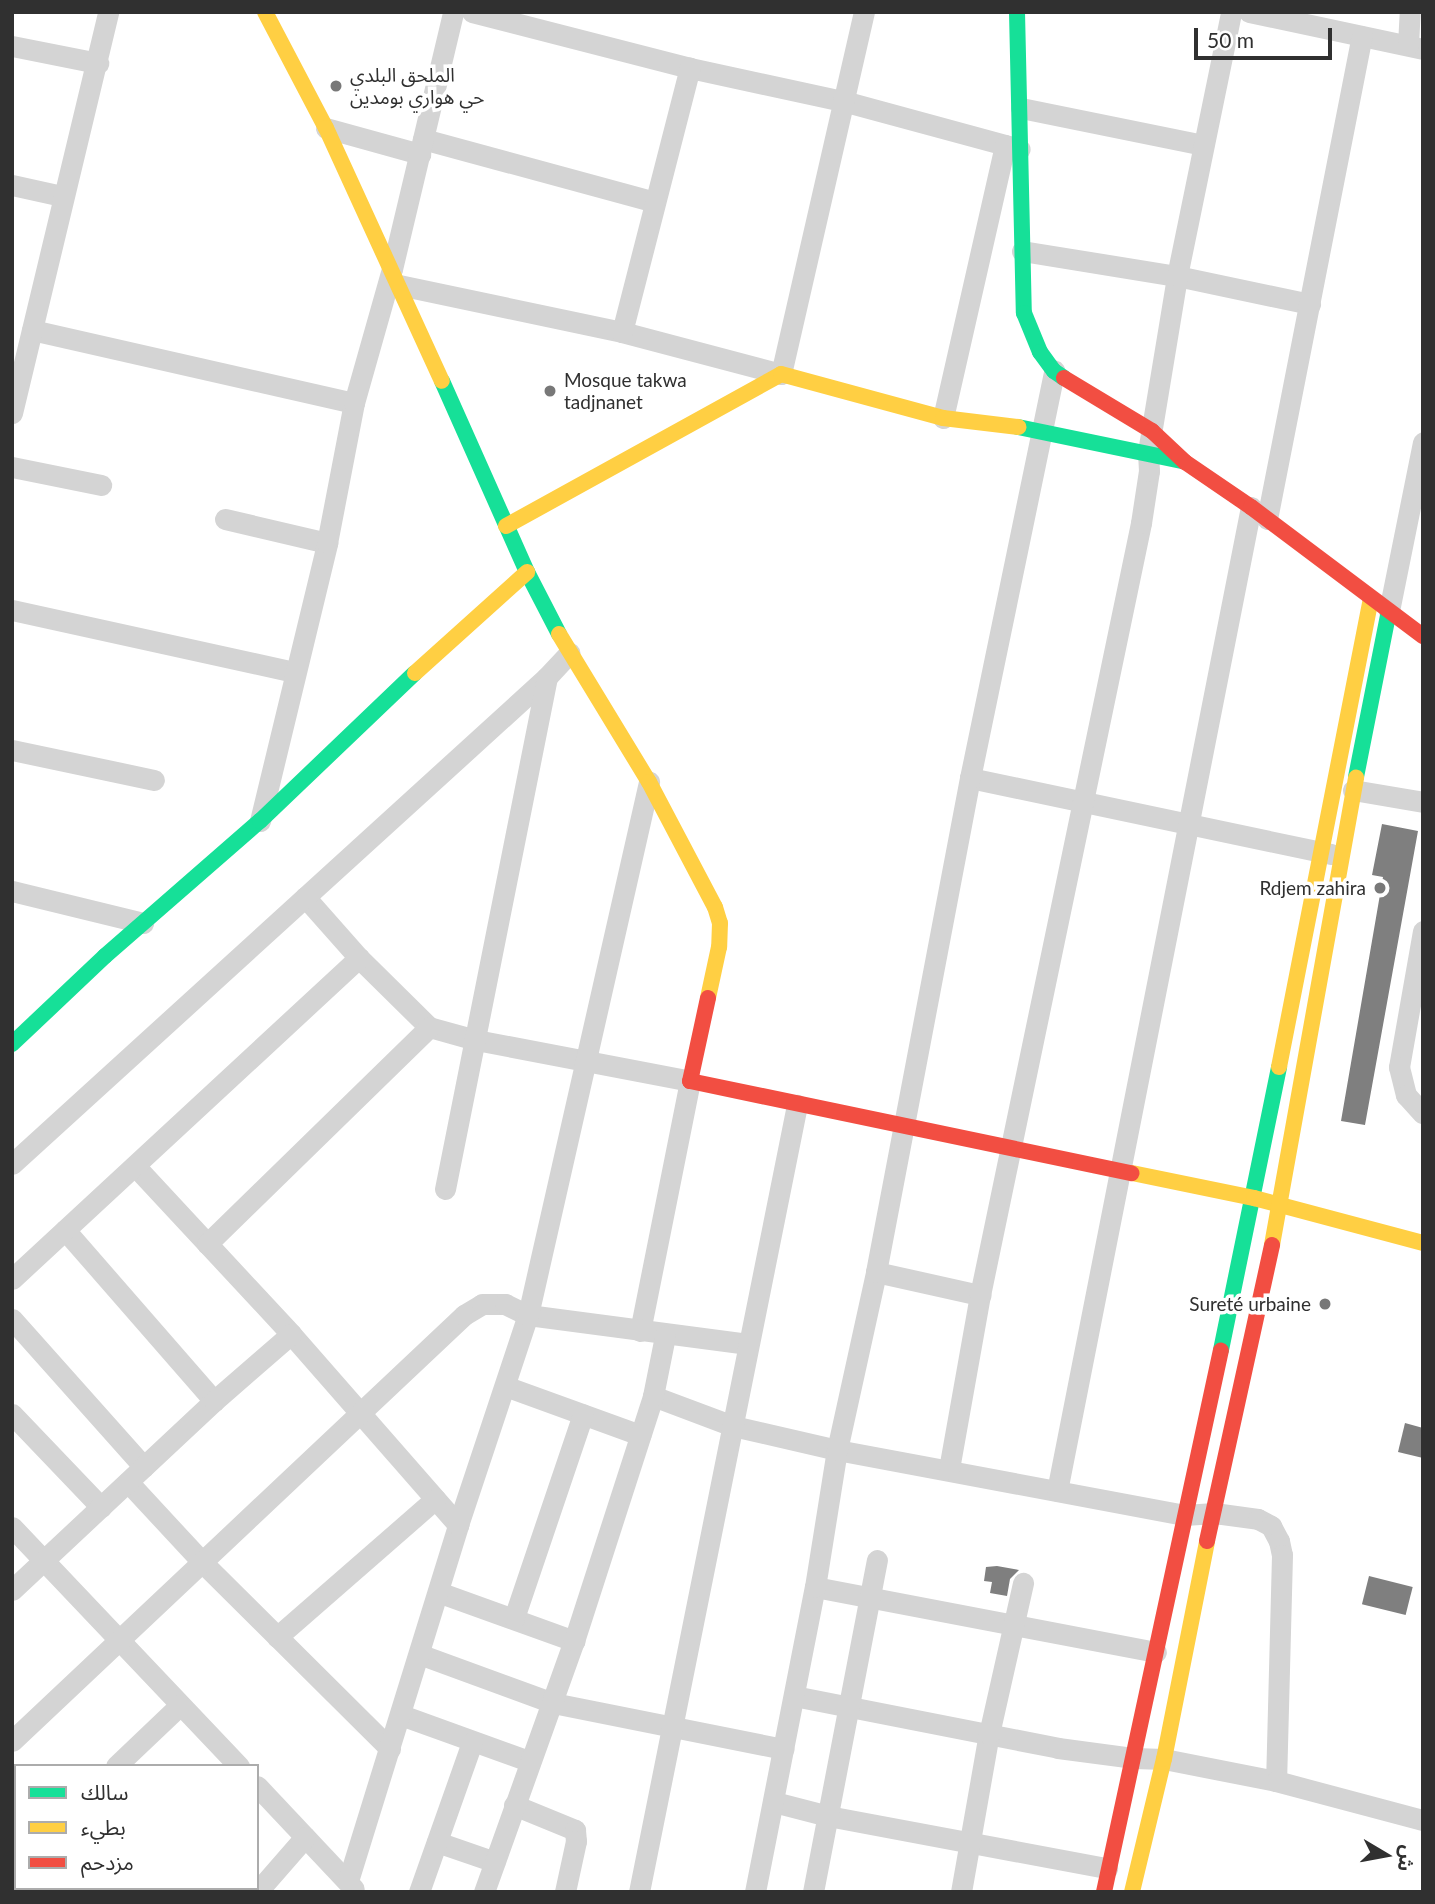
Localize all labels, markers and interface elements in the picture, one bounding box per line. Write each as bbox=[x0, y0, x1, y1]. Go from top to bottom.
scale bar bbox=[1197, 14, 1335, 58]
text: 50 m bbox=[1207, 27, 1254, 52]
place label: الملحق البلدي حي هواري بومدين bbox=[350, 64, 484, 108]
marker: الملحق البلدي حي هواري بومدين bbox=[328, 78, 344, 94]
place label: Mosque takwa tadjnanet bbox=[564, 369, 687, 413]
marker: Mosque takwa tadjnanet bbox=[542, 383, 558, 399]
place label: Rdjem zahira bbox=[1259, 877, 1366, 899]
marker: Rdjem zahira bbox=[1372, 880, 1388, 896]
place label: Sureté urbaine bbox=[1189, 1293, 1311, 1315]
marker: Sureté urbaine bbox=[1317, 1296, 1333, 1312]
legend bbox=[14, 1764, 259, 1890]
text: سالك bbox=[81, 1779, 128, 1804]
text: بطيء bbox=[81, 1814, 126, 1839]
north arrow bbox=[1351, 1820, 1421, 1890]
text: ش bbox=[1394, 1844, 1421, 1874]
text: مزدحم bbox=[81, 1849, 134, 1874]

